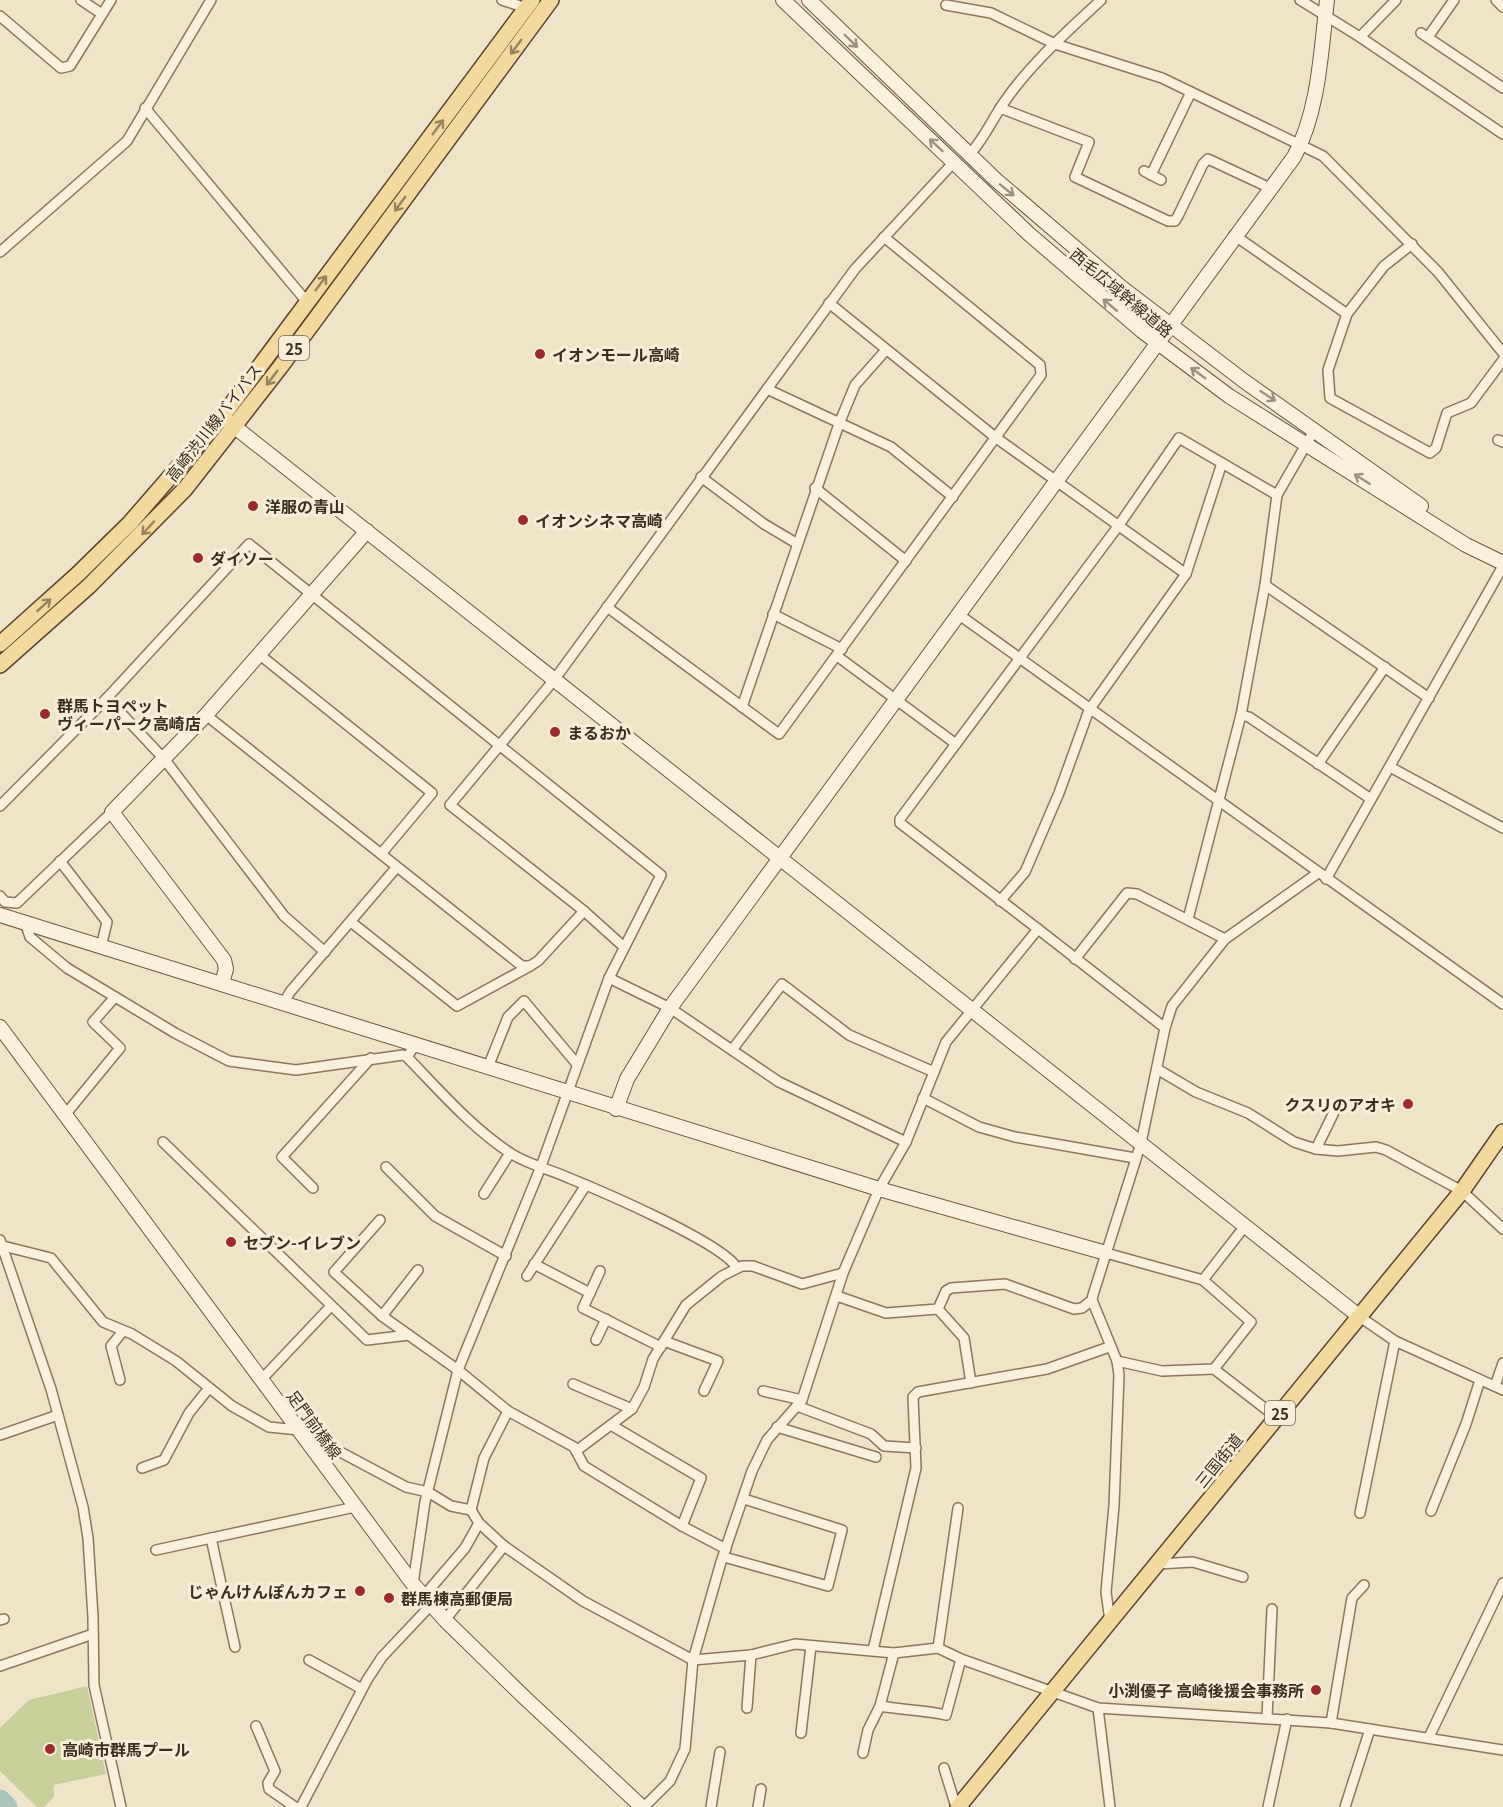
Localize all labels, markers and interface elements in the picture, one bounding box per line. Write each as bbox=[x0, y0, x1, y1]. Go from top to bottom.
one-way arrow bbox=[843, 34, 858, 48]
one-way arrow bbox=[510, 39, 522, 55]
one-way arrow bbox=[431, 119, 444, 135]
one-way arrow bbox=[928, 138, 943, 152]
one-way arrow bbox=[999, 183, 1015, 196]
one-way arrow bbox=[394, 196, 406, 212]
street label: 西毛広域幹線道路 bbox=[1065, 242, 1179, 342]
one-way arrow bbox=[315, 275, 327, 291]
one-way arrow bbox=[1103, 298, 1118, 312]
road number: 25 bbox=[279, 336, 309, 360]
place label: イオンモール高崎 bbox=[552, 342, 680, 366]
marker: イオンモール高崎 bbox=[533, 347, 547, 361]
street label: 高崎渋川線バイパス bbox=[159, 358, 267, 486]
one-way arrow bbox=[1191, 367, 1207, 380]
one-way arrow bbox=[265, 369, 278, 385]
one-way arrow bbox=[1259, 390, 1275, 402]
one-way arrow bbox=[1354, 472, 1371, 484]
place label: 洋服の青山 bbox=[265, 494, 345, 518]
marker: 洋服の青山 bbox=[246, 499, 260, 513]
place label: イオンシネマ高崎 bbox=[535, 508, 663, 532]
marker: イオンシネマ高崎 bbox=[516, 513, 530, 527]
one-way arrow bbox=[141, 521, 155, 536]
place label: ダイソー bbox=[210, 546, 274, 570]
marker: ダイソー bbox=[191, 551, 205, 565]
one-way arrow bbox=[36, 598, 51, 612]
place label: 群馬トヨペット ヴィーパーク高崎店 bbox=[57, 693, 201, 735]
marker: 群馬トヨペット ヴィーパーク高崎店 bbox=[38, 707, 52, 721]
place label: まるおか bbox=[567, 720, 631, 744]
marker: まるおか bbox=[548, 725, 562, 739]
place label: クスリのアオキ bbox=[1284, 1092, 1396, 1116]
marker: クスリのアオキ bbox=[1401, 1097, 1415, 1111]
place label: セブン-イレブン bbox=[243, 1230, 361, 1254]
marker: セブン-イレブン bbox=[224, 1235, 238, 1249]
street label: 足門前橋線 bbox=[282, 1385, 348, 1463]
road number: 25 bbox=[1265, 1401, 1295, 1425]
street label: 三国街道 bbox=[1189, 1428, 1247, 1492]
place label: じゃんけんぽんカフェ bbox=[188, 1579, 348, 1603]
marker: じゃんけんぽんカフェ bbox=[353, 1584, 367, 1598]
place label: 群馬棟高郵便局 bbox=[401, 1586, 513, 1610]
marker: 群馬棟高郵便局 bbox=[382, 1591, 396, 1605]
place label: 小渕優子 高崎後援会事務所 bbox=[1108, 1678, 1304, 1702]
marker: 小渕優子 高崎後援会事務所 bbox=[1309, 1683, 1323, 1697]
place label: 高崎市群馬プール bbox=[62, 1737, 190, 1761]
marker: 高崎市群馬プール bbox=[43, 1742, 57, 1756]

